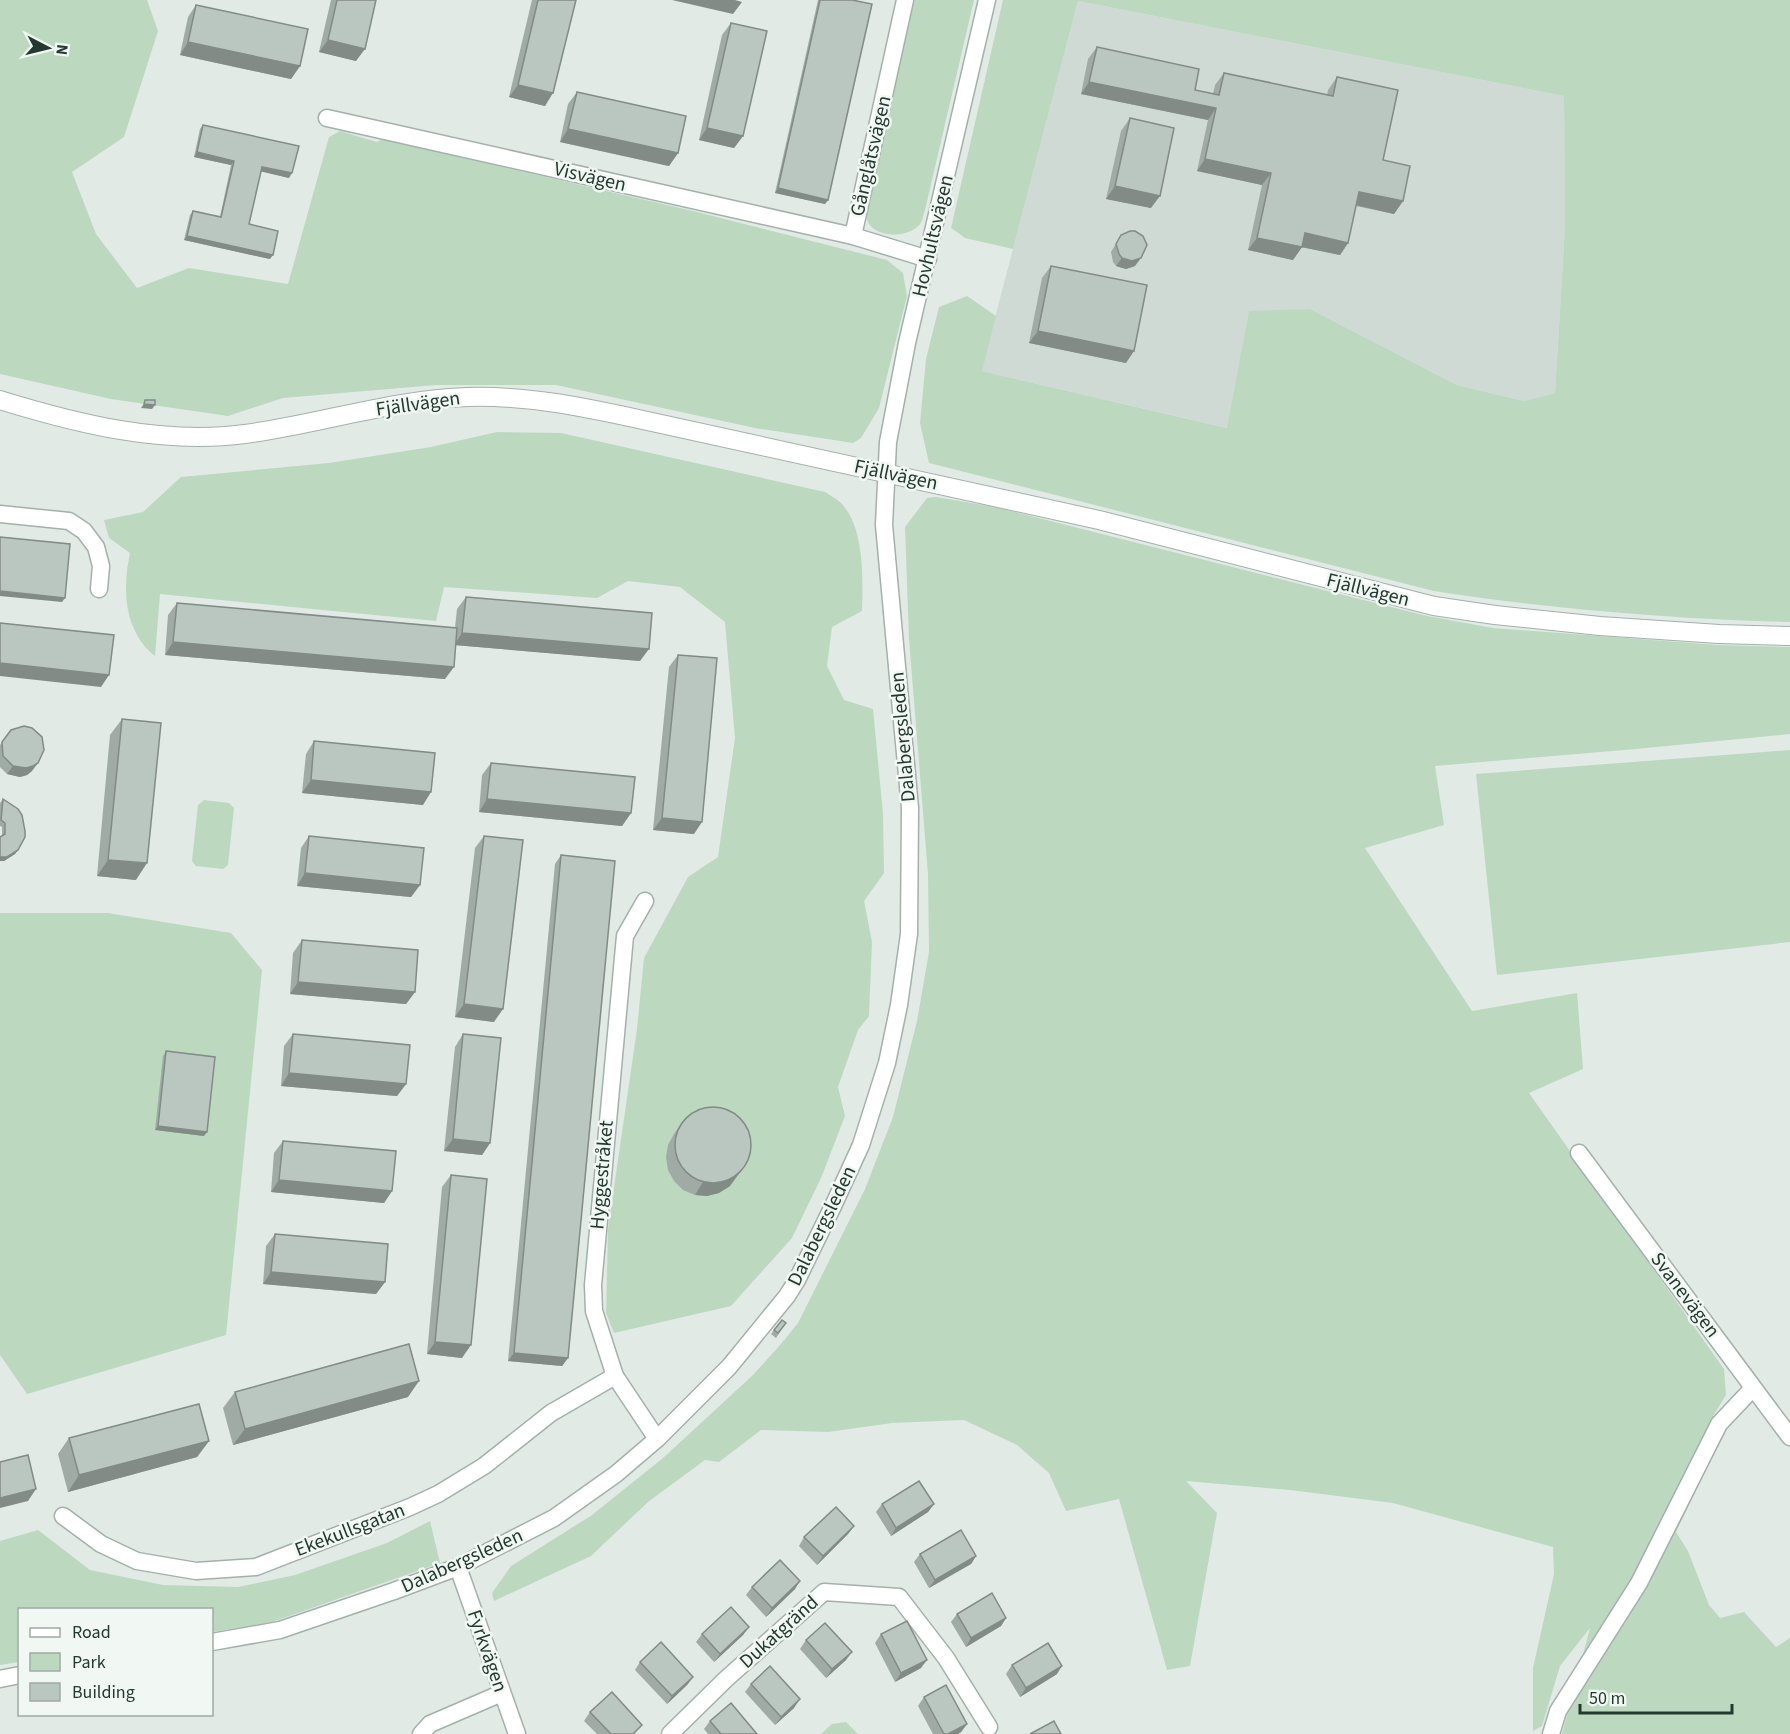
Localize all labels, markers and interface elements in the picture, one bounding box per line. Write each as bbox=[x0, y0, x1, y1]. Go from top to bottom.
north arrow bbox=[18, 18, 78, 78]
text: N bbox=[50, 43, 73, 56]
street label: Gånglåtsvägen bbox=[844, 93, 898, 219]
street label: Visvägen bbox=[551, 155, 629, 199]
street label: Hovhultsvägen bbox=[905, 172, 961, 300]
street label: Fjällvägen bbox=[374, 384, 462, 424]
street label: Fjällvägen bbox=[852, 452, 940, 498]
street label: Fjällvägen bbox=[1323, 566, 1413, 614]
street label: Dalabergsleden bbox=[883, 671, 923, 803]
street label: Hyggestråket bbox=[583, 1119, 621, 1231]
street label: Dalabergsleden bbox=[781, 1161, 863, 1291]
street label: Svanevägen bbox=[1644, 1246, 1726, 1344]
street label: Ekekullsgatan bbox=[291, 1496, 409, 1564]
street label: Dalabergsleden bbox=[397, 1522, 527, 1600]
street label: Dukatgränd bbox=[733, 1589, 825, 1675]
street label: Fyrkvägen bbox=[460, 1606, 514, 1696]
legend bbox=[18, 1608, 213, 1716]
text: Road bbox=[72, 1620, 111, 1645]
text: Park bbox=[72, 1650, 106, 1675]
scale bar bbox=[1580, 1677, 1732, 1715]
text: Building bbox=[72, 1680, 135, 1705]
text: 50 m bbox=[1589, 1686, 1625, 1711]

